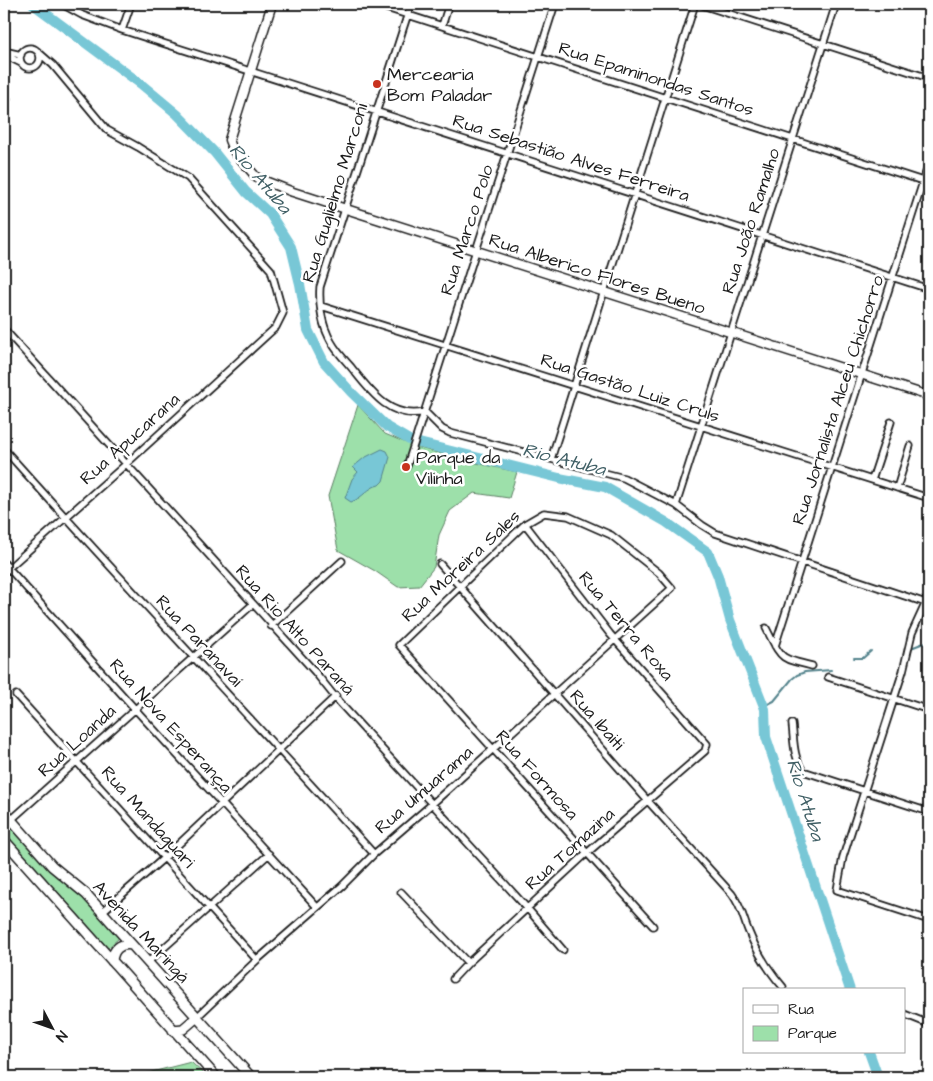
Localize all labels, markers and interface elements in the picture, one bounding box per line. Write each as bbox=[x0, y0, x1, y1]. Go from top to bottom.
street label: Rua Epaminondas Santos bbox=[555, 36, 757, 122]
place label: Mercearia Bom Paladar bbox=[387, 62, 492, 108]
marker: Mercearia Bom Paladar bbox=[371, 78, 383, 90]
street label: Rua Guglielmo Marconi bbox=[296, 100, 375, 286]
street label: Rua Sebastião Alves Ferreira bbox=[449, 108, 693, 208]
water label: Rio Atuba bbox=[222, 138, 298, 221]
street label: Rua João Ramalho bbox=[716, 145, 786, 297]
street label: Rua Marco Polo bbox=[434, 162, 500, 298]
street label: Rua Alberico Flores Bueno bbox=[486, 227, 708, 321]
street label: Rua Jornalista Alceu Chichorro bbox=[786, 272, 890, 528]
street label: Rua Gastão Luiz Cruls bbox=[537, 347, 723, 429]
street label: Rua Apucarana bbox=[75, 387, 185, 491]
water label: Rio Atuba bbox=[520, 437, 610, 484]
place label: Parque da Vilinha bbox=[416, 445, 500, 491]
marker: Parque da Vilinha bbox=[400, 461, 412, 473]
street label: Rua Moreira Sales bbox=[396, 504, 526, 628]
street label: Rua Rio Alto Paraná bbox=[229, 559, 361, 701]
street label: Rua Terra Roxa bbox=[573, 566, 679, 686]
street label: Rua Paranavaí bbox=[150, 590, 248, 693]
street label: Rua Nova Esperança bbox=[104, 653, 238, 799]
street label: Rua Ibaiti bbox=[564, 684, 631, 756]
street label: Rua Loanda bbox=[32, 699, 122, 783]
street label: Rua Formosa bbox=[490, 725, 584, 825]
street label: Rua Umuarama bbox=[369, 740, 479, 840]
water label: Rio Atuba bbox=[779, 756, 831, 846]
street label: Rua Mandaguari bbox=[94, 760, 201, 875]
street label: Rua Tomazina bbox=[520, 802, 620, 896]
street label: Avenida Maringá bbox=[86, 875, 195, 990]
legend bbox=[743, 988, 906, 1054]
text: Rua bbox=[788, 999, 814, 1020]
north arrow bbox=[28, 1004, 78, 1054]
text: Parque bbox=[788, 1023, 837, 1044]
text: N bbox=[50, 1026, 71, 1046]

